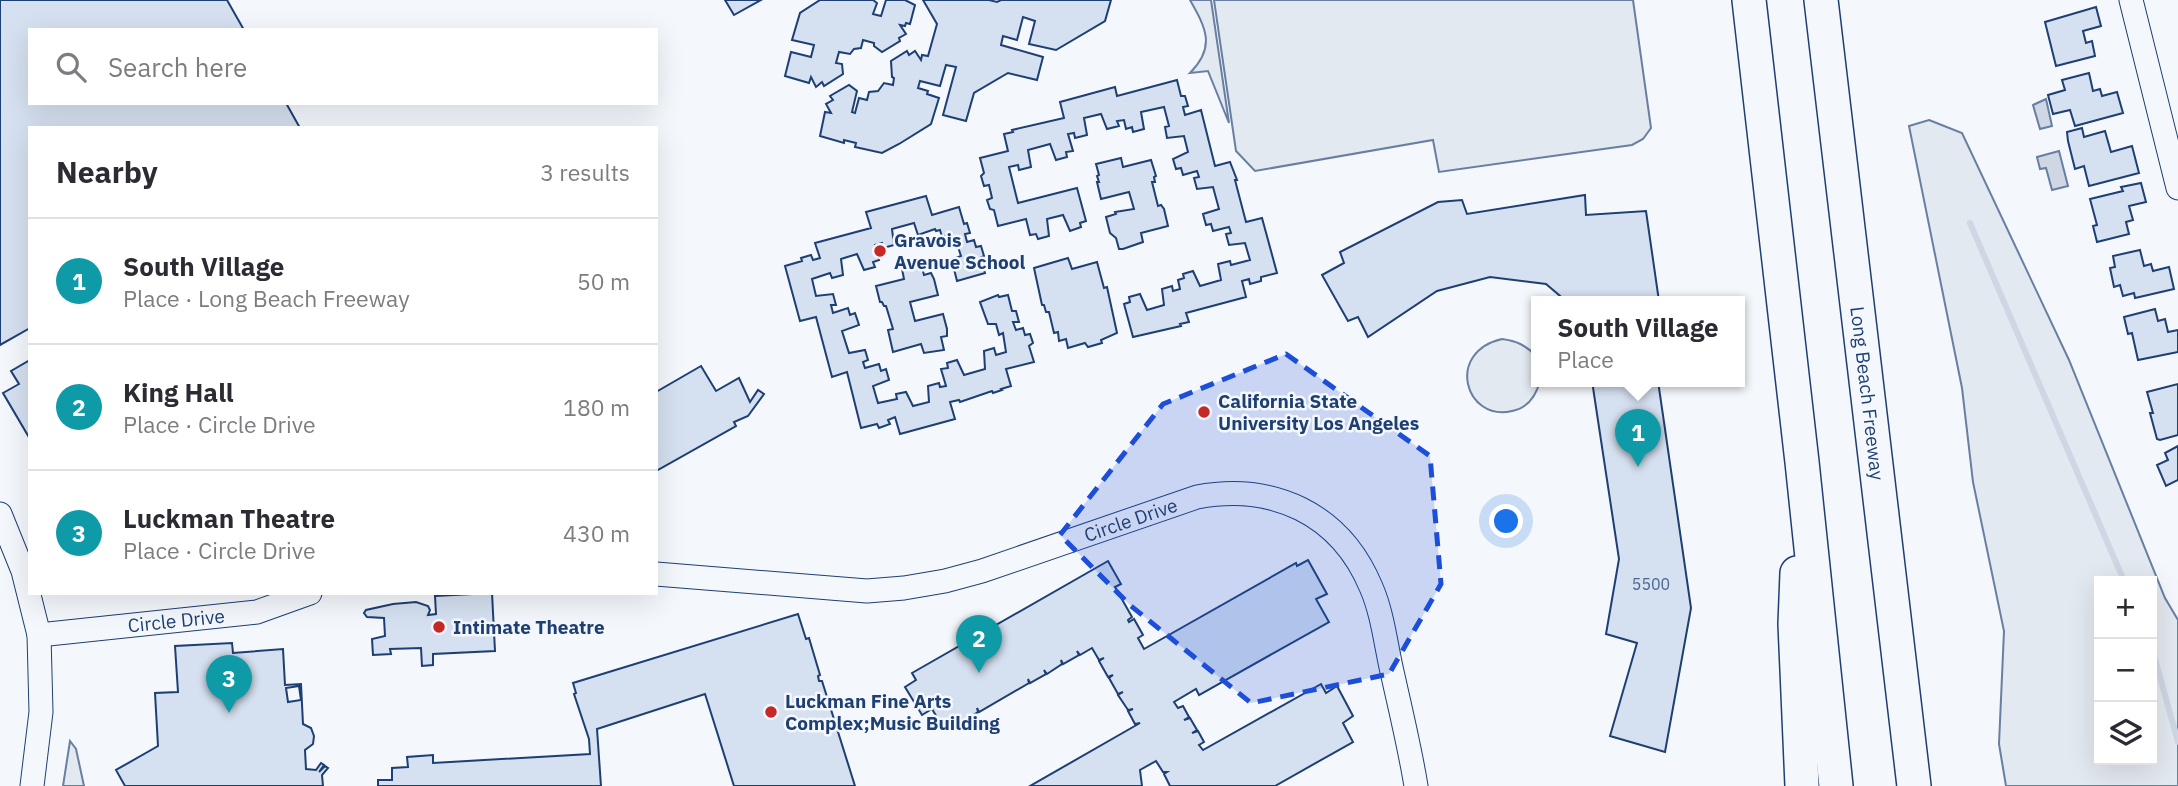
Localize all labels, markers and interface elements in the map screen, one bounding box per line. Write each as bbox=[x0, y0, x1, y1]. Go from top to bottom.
search box bbox=[28, 28, 658, 105]
icon: search bbox=[52, 48, 90, 86]
text: Search here bbox=[108, 50, 247, 84]
text: Nearby bbox=[56, 152, 158, 191]
text: 3 results bbox=[540, 157, 630, 187]
place label: Gravois Avenue School bbox=[894, 228, 1025, 274]
marker: Gravois Avenue School bbox=[872, 243, 888, 259]
text: South Village bbox=[123, 249, 284, 283]
text: 1 bbox=[72, 266, 86, 296]
text: 50 m bbox=[577, 266, 630, 296]
text: Place · Long Beach Freeway bbox=[123, 283, 410, 313]
popup bbox=[1531, 296, 1745, 387]
street label: Long Beach Freeway bbox=[1845, 305, 1890, 482]
text: South Village bbox=[1557, 310, 1719, 344]
text: Place bbox=[1557, 344, 1614, 374]
text: King Hall bbox=[123, 375, 234, 409]
place label: California State University Los Angeles bbox=[1218, 389, 1419, 435]
text: 2 bbox=[72, 392, 86, 422]
text: 180 m bbox=[563, 392, 630, 422]
marker: California State University Los Angeles bbox=[1196, 404, 1212, 420]
text: Place · Circle Drive bbox=[123, 409, 316, 439]
pin: 1 bbox=[1615, 409, 1661, 467]
street label: Circle Drive bbox=[1081, 493, 1181, 547]
text: Luckman Theatre bbox=[123, 501, 335, 535]
your location bbox=[1489, 504, 1523, 538]
text: 3 bbox=[72, 518, 86, 548]
text: 430 m bbox=[563, 518, 630, 548]
text: Place · Circle Drive bbox=[123, 535, 316, 565]
house number: 5500 bbox=[1632, 574, 1670, 594]
map controls bbox=[2094, 576, 2157, 765]
button: + bbox=[2094, 576, 2157, 639]
street label: Circle Drive bbox=[127, 603, 226, 638]
place label: Intimate Theatre bbox=[453, 615, 605, 639]
pin: 2 bbox=[956, 615, 1002, 673]
marker: Intimate Theatre bbox=[431, 619, 447, 635]
button: − bbox=[2094, 639, 2157, 702]
pin: 3 bbox=[206, 655, 252, 713]
place label: Luckman Fine Arts Complex;Music Building bbox=[785, 689, 1000, 735]
button: layers bbox=[2094, 702, 2157, 765]
marker: Luckman Fine Arts Complex;Music Building bbox=[763, 704, 779, 720]

